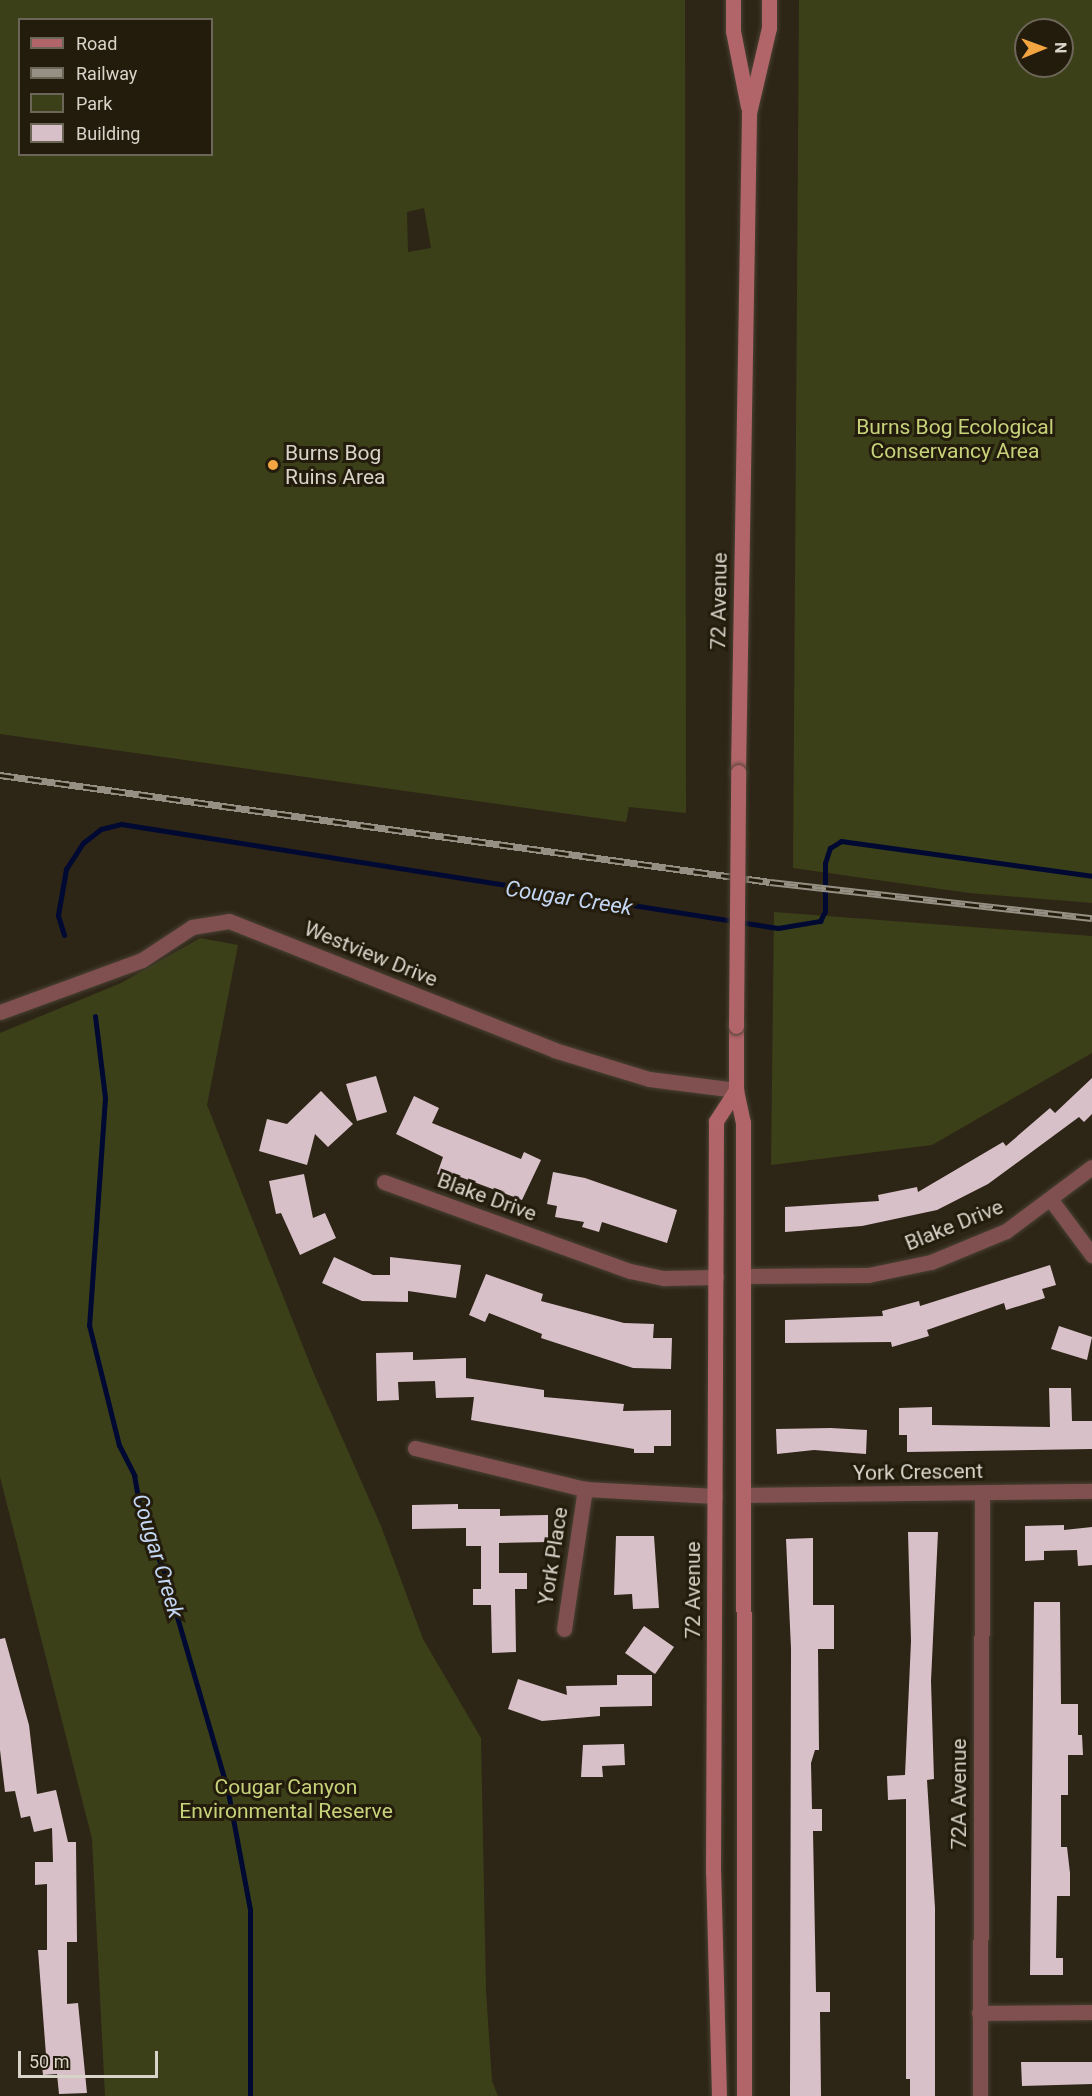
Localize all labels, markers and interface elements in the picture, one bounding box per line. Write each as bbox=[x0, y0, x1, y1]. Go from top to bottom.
legend bbox=[18, 18, 213, 156]
north arrow bbox=[1014, 18, 1074, 78]
text: Road bbox=[76, 33, 117, 54]
text: N bbox=[1051, 42, 1070, 54]
text: Railway bbox=[76, 63, 137, 84]
text: Park bbox=[76, 93, 112, 114]
text: Building bbox=[76, 123, 140, 144]
park label: Burns Bog Ecological Conservancy Area bbox=[856, 414, 1054, 464]
place label: Burns Bog Ruins Area bbox=[285, 440, 385, 490]
marker: Burns Bog Ruins Area bbox=[266, 458, 280, 472]
street label: 72 Avenue bbox=[706, 552, 732, 650]
water label: Cougar Creek bbox=[504, 875, 634, 921]
street label: Westview Drive bbox=[301, 916, 441, 992]
street label: Blake Drive bbox=[434, 1167, 540, 1227]
street label: Blake Drive bbox=[901, 1194, 1007, 1256]
street label: York Crescent bbox=[853, 1458, 983, 1486]
water label: Cougar Creek bbox=[127, 1491, 189, 1621]
street label: York Place bbox=[533, 1505, 573, 1607]
street label: 72 Avenue bbox=[680, 1541, 706, 1639]
street label: 72A Avenue bbox=[946, 1738, 972, 1850]
park label: Cougar Canyon Environmental Reserve bbox=[179, 1774, 393, 1824]
scale bar bbox=[21, 2039, 160, 2077]
text: 50 m bbox=[29, 2051, 69, 2072]

